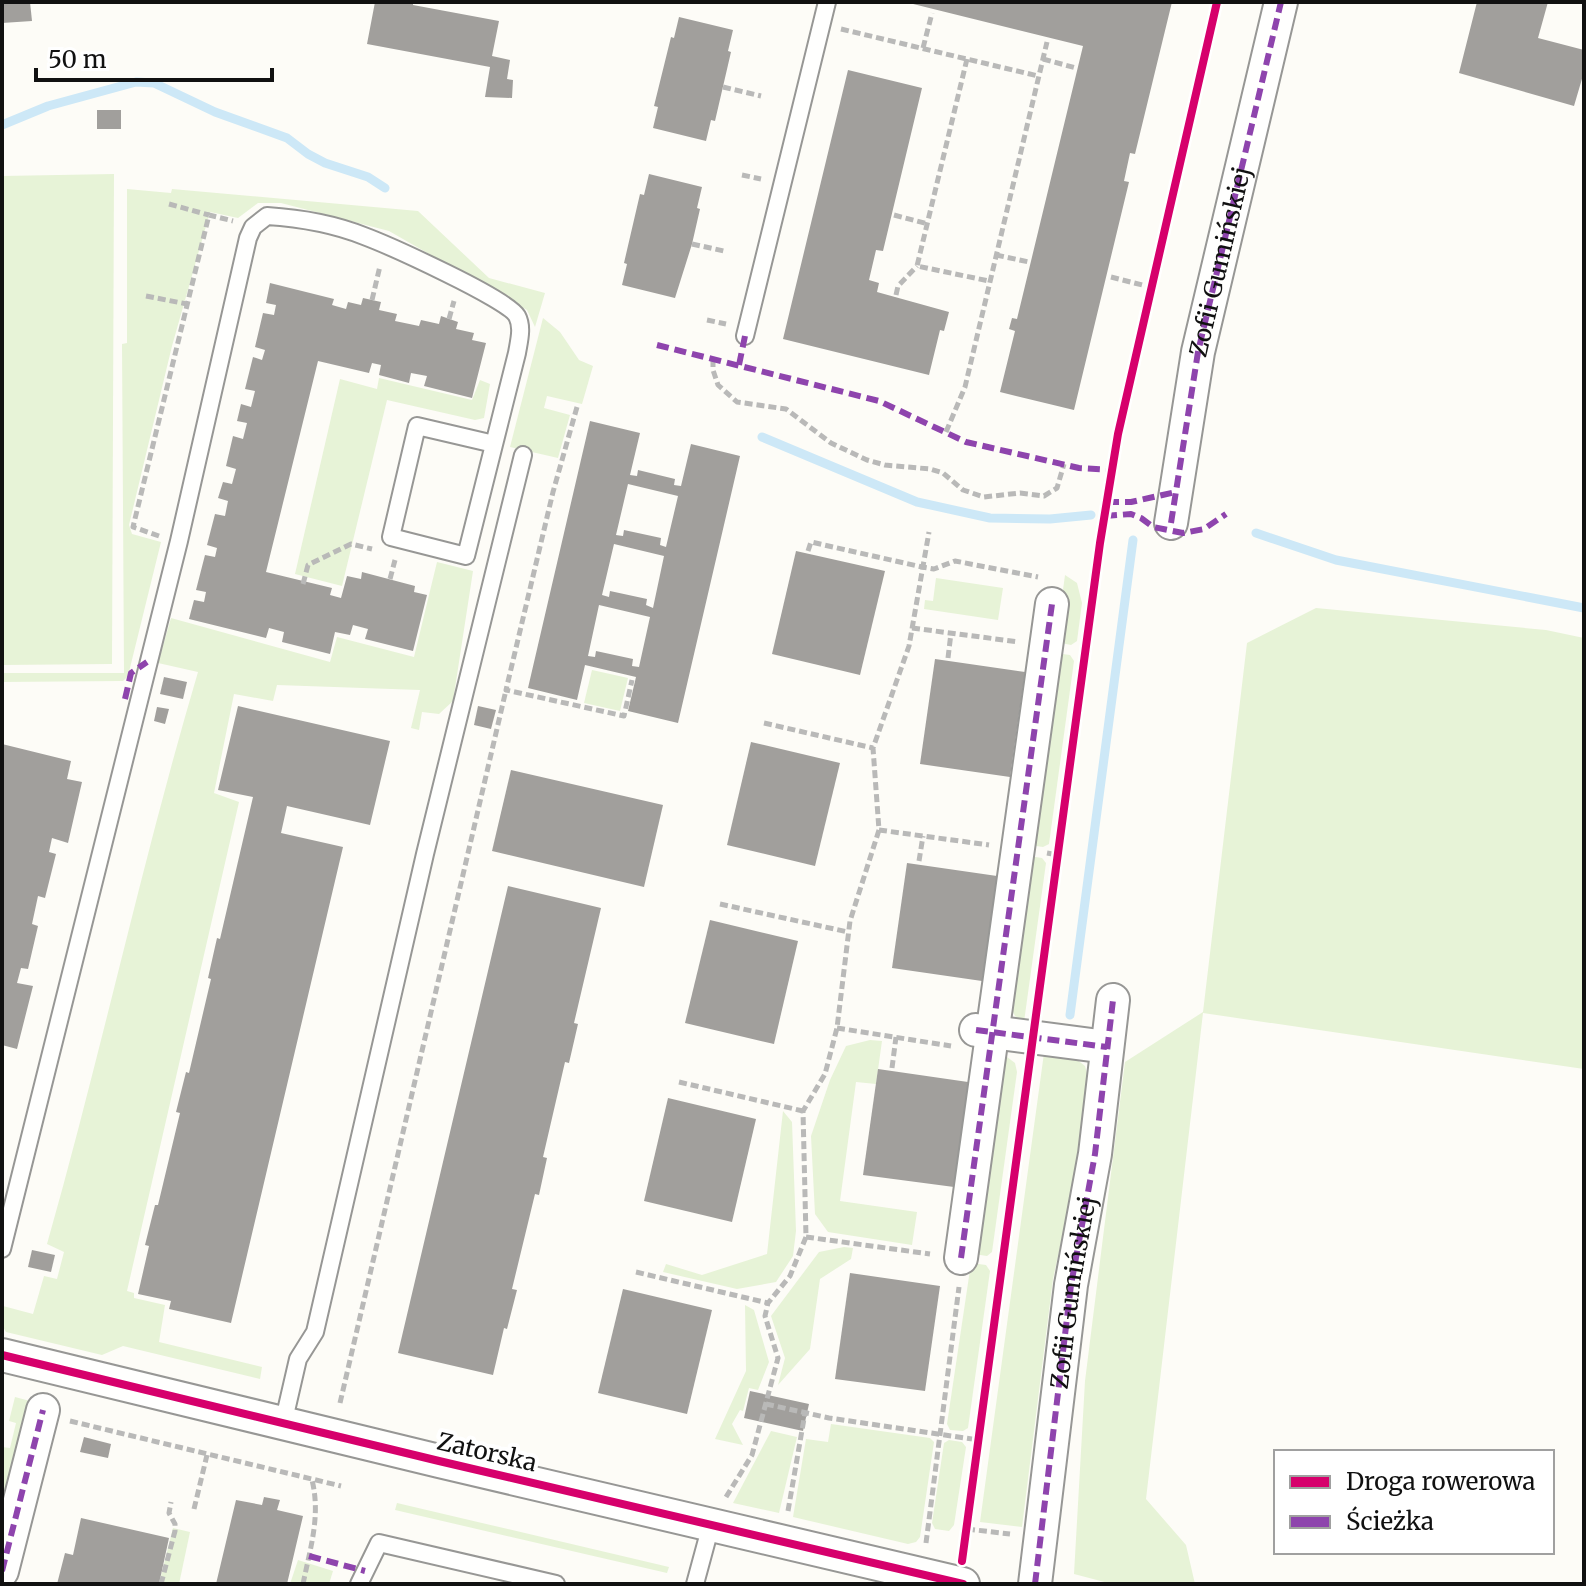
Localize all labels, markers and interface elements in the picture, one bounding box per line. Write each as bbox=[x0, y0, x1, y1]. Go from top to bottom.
scale bar bbox=[36, 32, 272, 82]
text: 50 m bbox=[48, 44, 107, 75]
street label: Zofii Gumińskiej bbox=[1182, 163, 1257, 360]
street label: Zofii Gumińskiej bbox=[1043, 1194, 1102, 1390]
street label: Zatorska bbox=[434, 1425, 540, 1479]
legend bbox=[1274, 1450, 1554, 1554]
text: Droga rowerowa bbox=[1346, 1466, 1536, 1497]
text: Ścieżka bbox=[1346, 1506, 1434, 1537]

